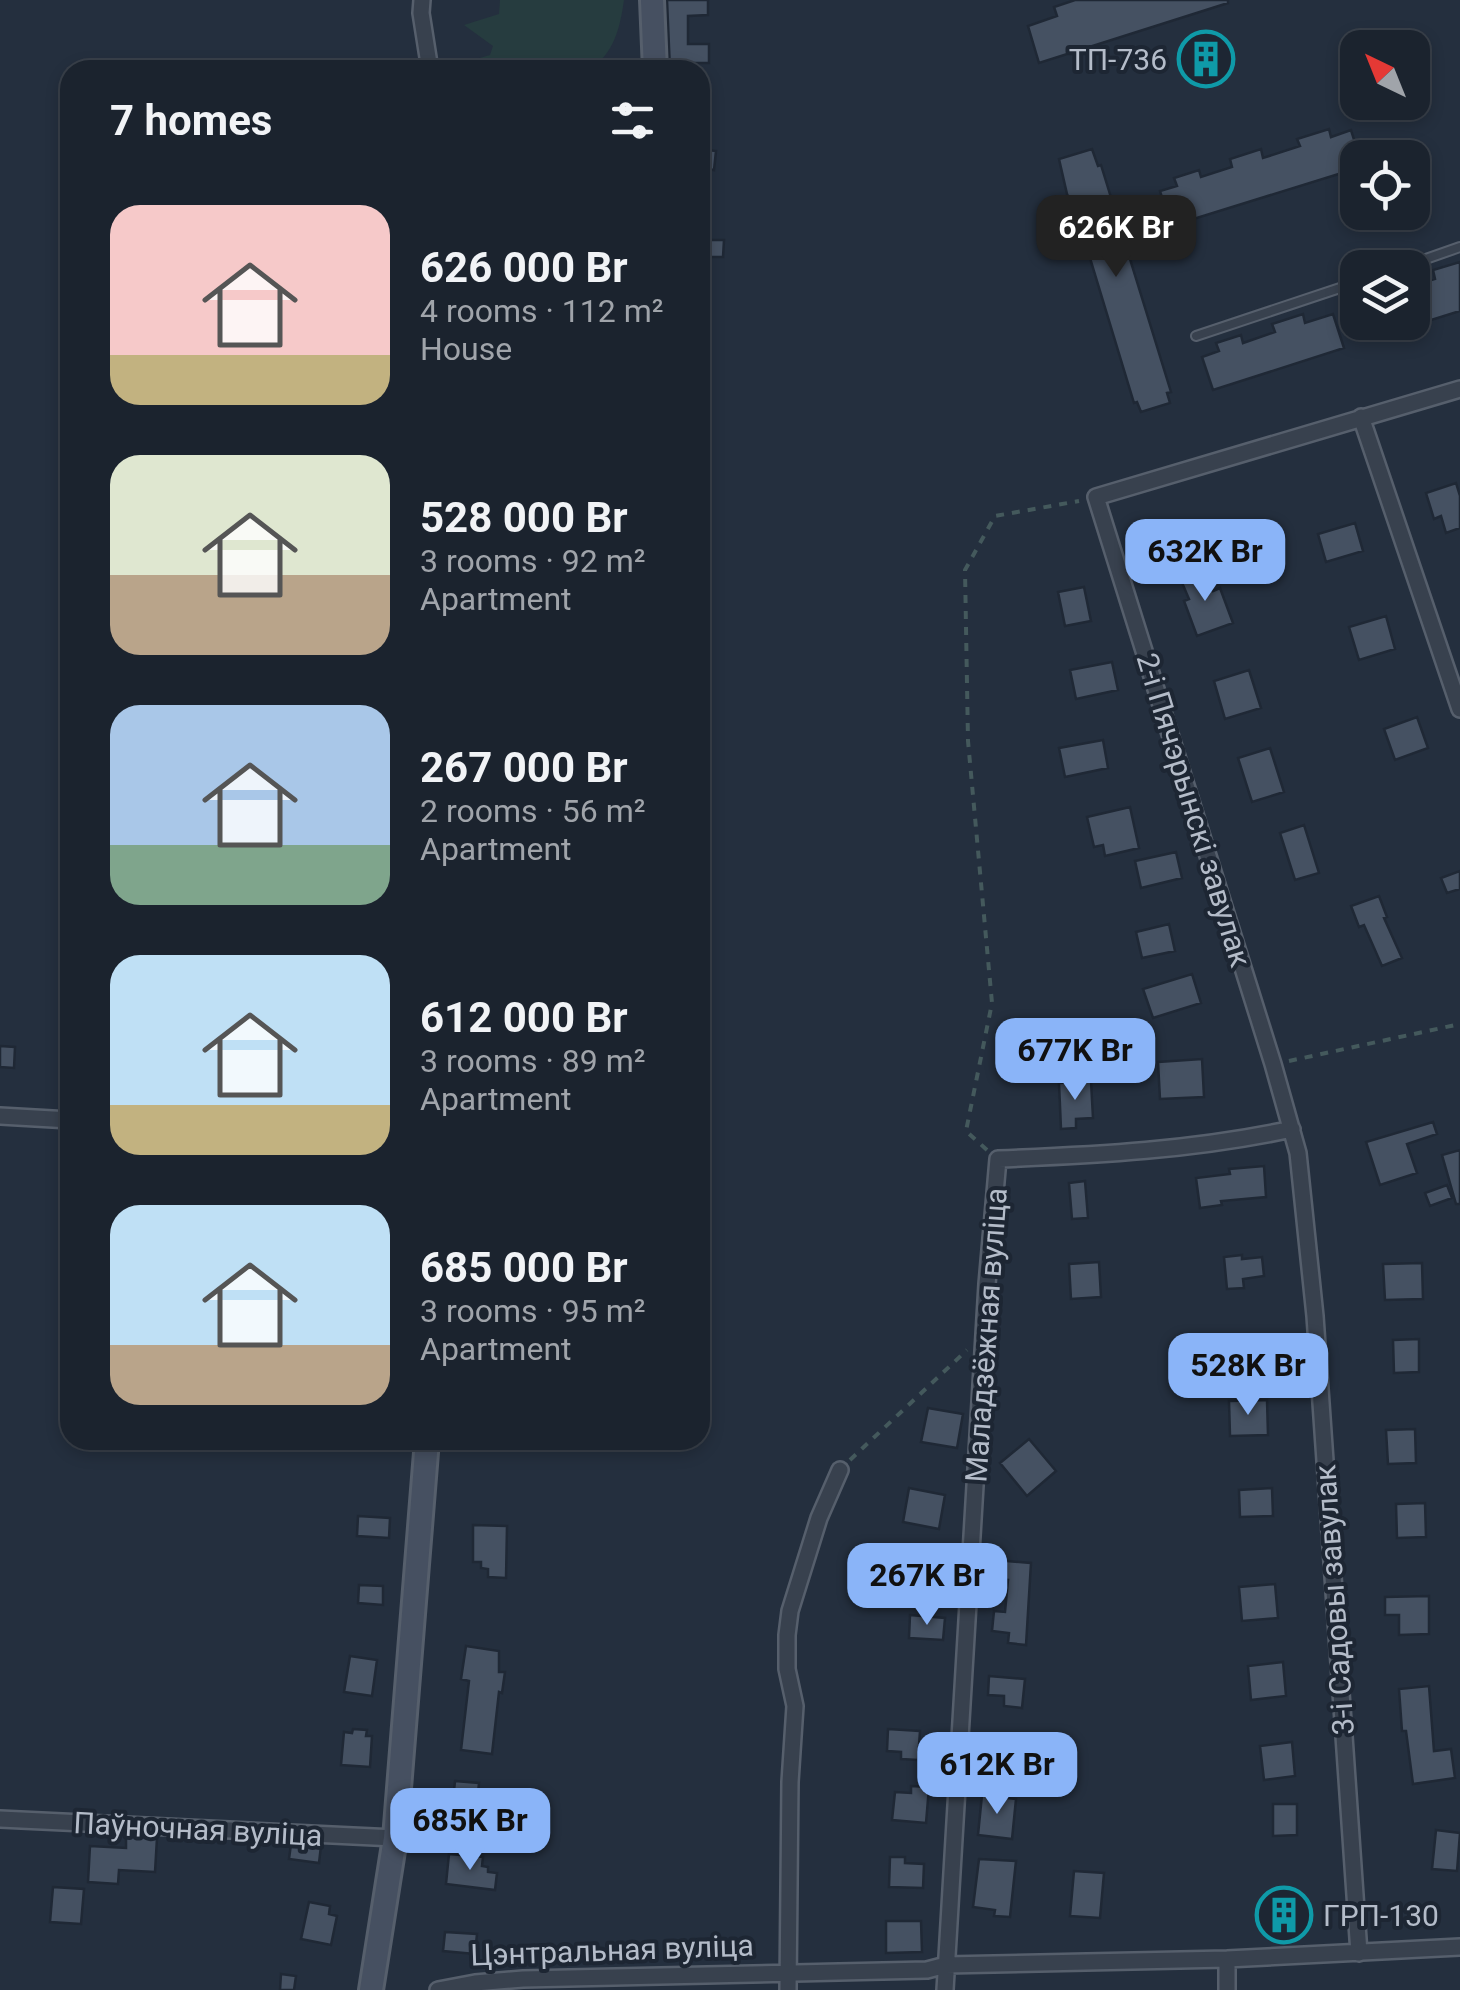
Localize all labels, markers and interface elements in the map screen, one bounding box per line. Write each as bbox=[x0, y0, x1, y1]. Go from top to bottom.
building icon: ТП-736 bbox=[1176, 29, 1236, 89]
north arrow bbox=[1340, 30, 1430, 120]
map controls bbox=[1340, 30, 1430, 340]
place label: ТП-736 bbox=[1069, 42, 1167, 77]
icon: filters bbox=[605, 93, 660, 148]
text: 7 homes bbox=[110, 96, 272, 145]
button: locate bbox=[1340, 140, 1430, 230]
pin: 626K Br bbox=[1024, 195, 1208, 280]
text: 626K Br bbox=[1058, 208, 1174, 246]
text: 626 000 Br bbox=[420, 243, 628, 292]
icon: home bbox=[190, 245, 310, 365]
button: layers bbox=[1340, 250, 1430, 340]
text: 4 rooms · 112 m² bbox=[420, 292, 663, 330]
text: House bbox=[420, 330, 512, 368]
text: 528 000 Br bbox=[420, 493, 628, 542]
icon: home bbox=[190, 495, 310, 615]
pin: 632K Br bbox=[1113, 519, 1297, 604]
text: 632K Br bbox=[1147, 532, 1263, 570]
text: 3 rooms · 92 m² bbox=[420, 542, 645, 580]
text: Apartment bbox=[420, 580, 572, 618]
street label: 2-і Пячэрынскі завулак bbox=[1130, 649, 1258, 971]
text: 267 000 Br bbox=[420, 743, 628, 792]
icon: home bbox=[190, 745, 310, 865]
text: 2 rooms · 56 m² bbox=[420, 792, 645, 830]
text: Apartment bbox=[420, 830, 572, 868]
text: 612 000 Br bbox=[420, 993, 628, 1042]
icon: home bbox=[190, 995, 310, 1115]
pin: 677K Br bbox=[983, 1018, 1167, 1103]
text: 677K Br bbox=[1017, 1031, 1133, 1069]
text: 3 rooms · 89 m² bbox=[420, 1042, 645, 1080]
text: Apartment bbox=[420, 1080, 572, 1118]
street label: Маладзёжная вуліца bbox=[958, 1187, 1014, 1483]
text: 685 000 Br bbox=[420, 1243, 628, 1292]
icon: home bbox=[190, 1245, 310, 1365]
text: 3 rooms · 95 m² bbox=[420, 1292, 645, 1330]
text: Apartment bbox=[420, 1330, 572, 1368]
pin: 528K Br bbox=[1156, 1333, 1340, 1418]
text: 528K Br bbox=[1190, 1346, 1306, 1384]
street label: 3-і Садовы завулак bbox=[1307, 1464, 1361, 1736]
pin: 267K Br bbox=[835, 1543, 1019, 1628]
text: 267K Br bbox=[869, 1556, 985, 1594]
pin: 612K Br bbox=[905, 1732, 1089, 1817]
text: 612K Br bbox=[939, 1745, 1055, 1783]
pin: 685K Br bbox=[378, 1788, 562, 1873]
text: 685K Br bbox=[412, 1801, 528, 1839]
street label: Паўночная вуліца bbox=[73, 1805, 323, 1853]
building icon: ГРП-130 bbox=[1254, 1885, 1314, 1945]
place label: ГРП-130 bbox=[1323, 1898, 1439, 1933]
street label: Цэнтральная вуліца bbox=[470, 1928, 754, 1972]

